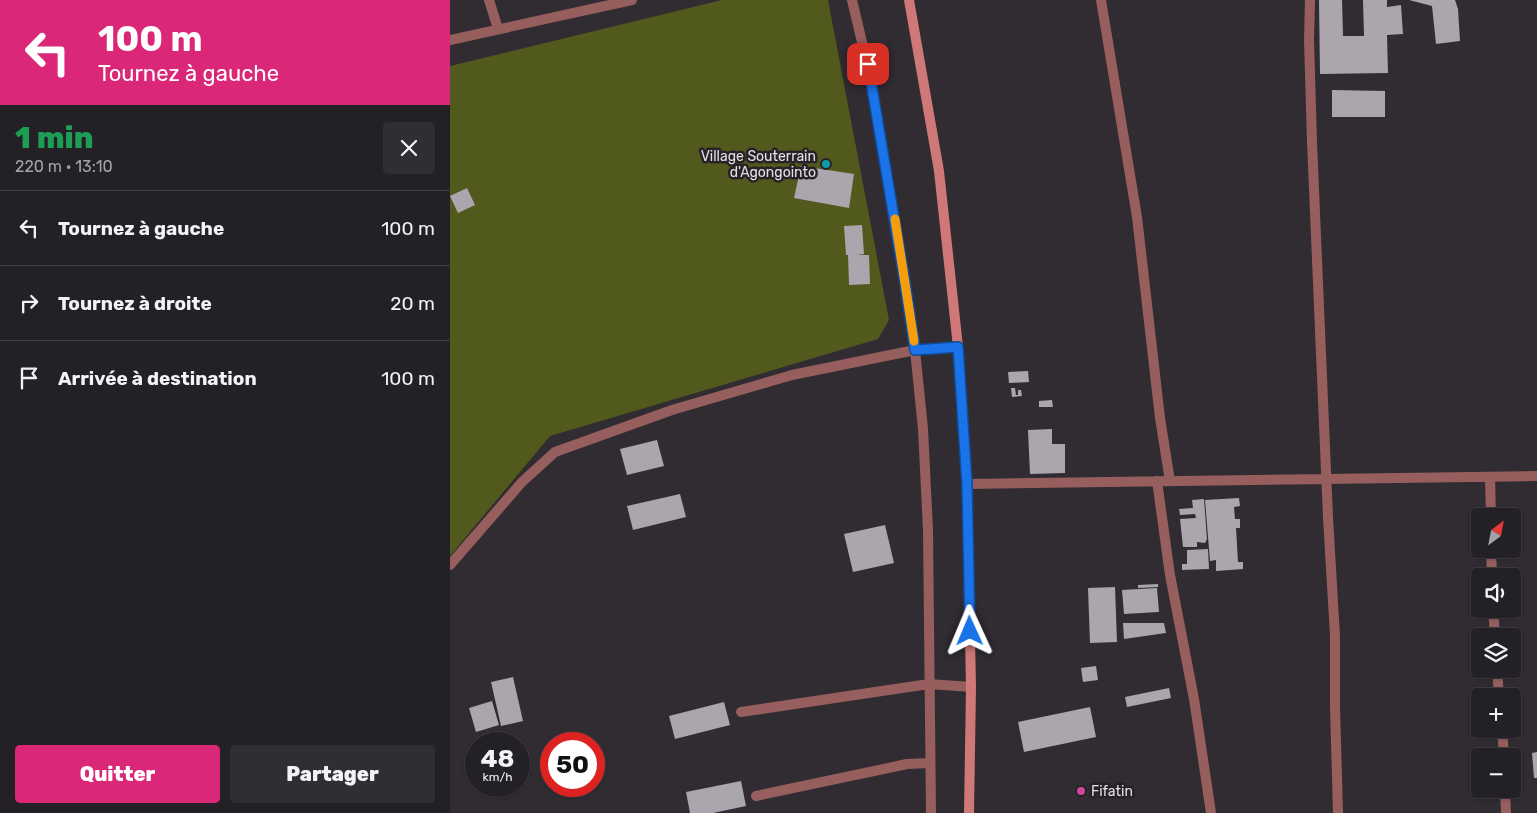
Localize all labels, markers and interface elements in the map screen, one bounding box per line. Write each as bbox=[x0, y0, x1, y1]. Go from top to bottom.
text: 100 m bbox=[98, 18, 203, 60]
icon: left bbox=[15, 20, 80, 85]
pin bbox=[847, 43, 889, 85]
icon: arrive bbox=[854, 50, 882, 78]
text: Tournez à gauche bbox=[98, 60, 279, 87]
text: 1 min bbox=[15, 120, 93, 156]
button: close bbox=[383, 122, 435, 174]
place label: Village Souterrain d'Agongointo bbox=[701, 148, 816, 181]
text: 220 m · 13:10 bbox=[15, 157, 113, 176]
marker: Village Souterrain d'Agongointo bbox=[820, 158, 832, 170]
icon: left bbox=[15, 214, 43, 242]
text: Tournez à gauche bbox=[58, 217, 224, 240]
text: 100 m bbox=[381, 217, 435, 240]
icon: right bbox=[15, 289, 43, 317]
text: Tournez à droite bbox=[58, 292, 212, 315]
text: 20 m bbox=[390, 292, 435, 315]
icon: arrive bbox=[15, 364, 43, 392]
text: Arrivée à destination bbox=[58, 367, 257, 390]
text: 100 m bbox=[381, 367, 435, 390]
north arrow bbox=[1471, 508, 1521, 558]
map controls bbox=[1471, 508, 1521, 798]
button: sound bbox=[1471, 568, 1521, 618]
position arrow bbox=[943, 604, 995, 656]
button: layers bbox=[1471, 628, 1521, 678]
button: + bbox=[1471, 688, 1521, 738]
speed limit sign: 50 bbox=[540, 732, 605, 797]
text: 48 bbox=[480, 744, 515, 773]
button: Quitter bbox=[15, 745, 220, 803]
button: Partager bbox=[230, 745, 435, 803]
button: − bbox=[1471, 748, 1521, 798]
text: km/h bbox=[483, 770, 512, 784]
place label: Fifatin bbox=[1091, 783, 1133, 800]
marker: Fifatin bbox=[1075, 785, 1087, 797]

